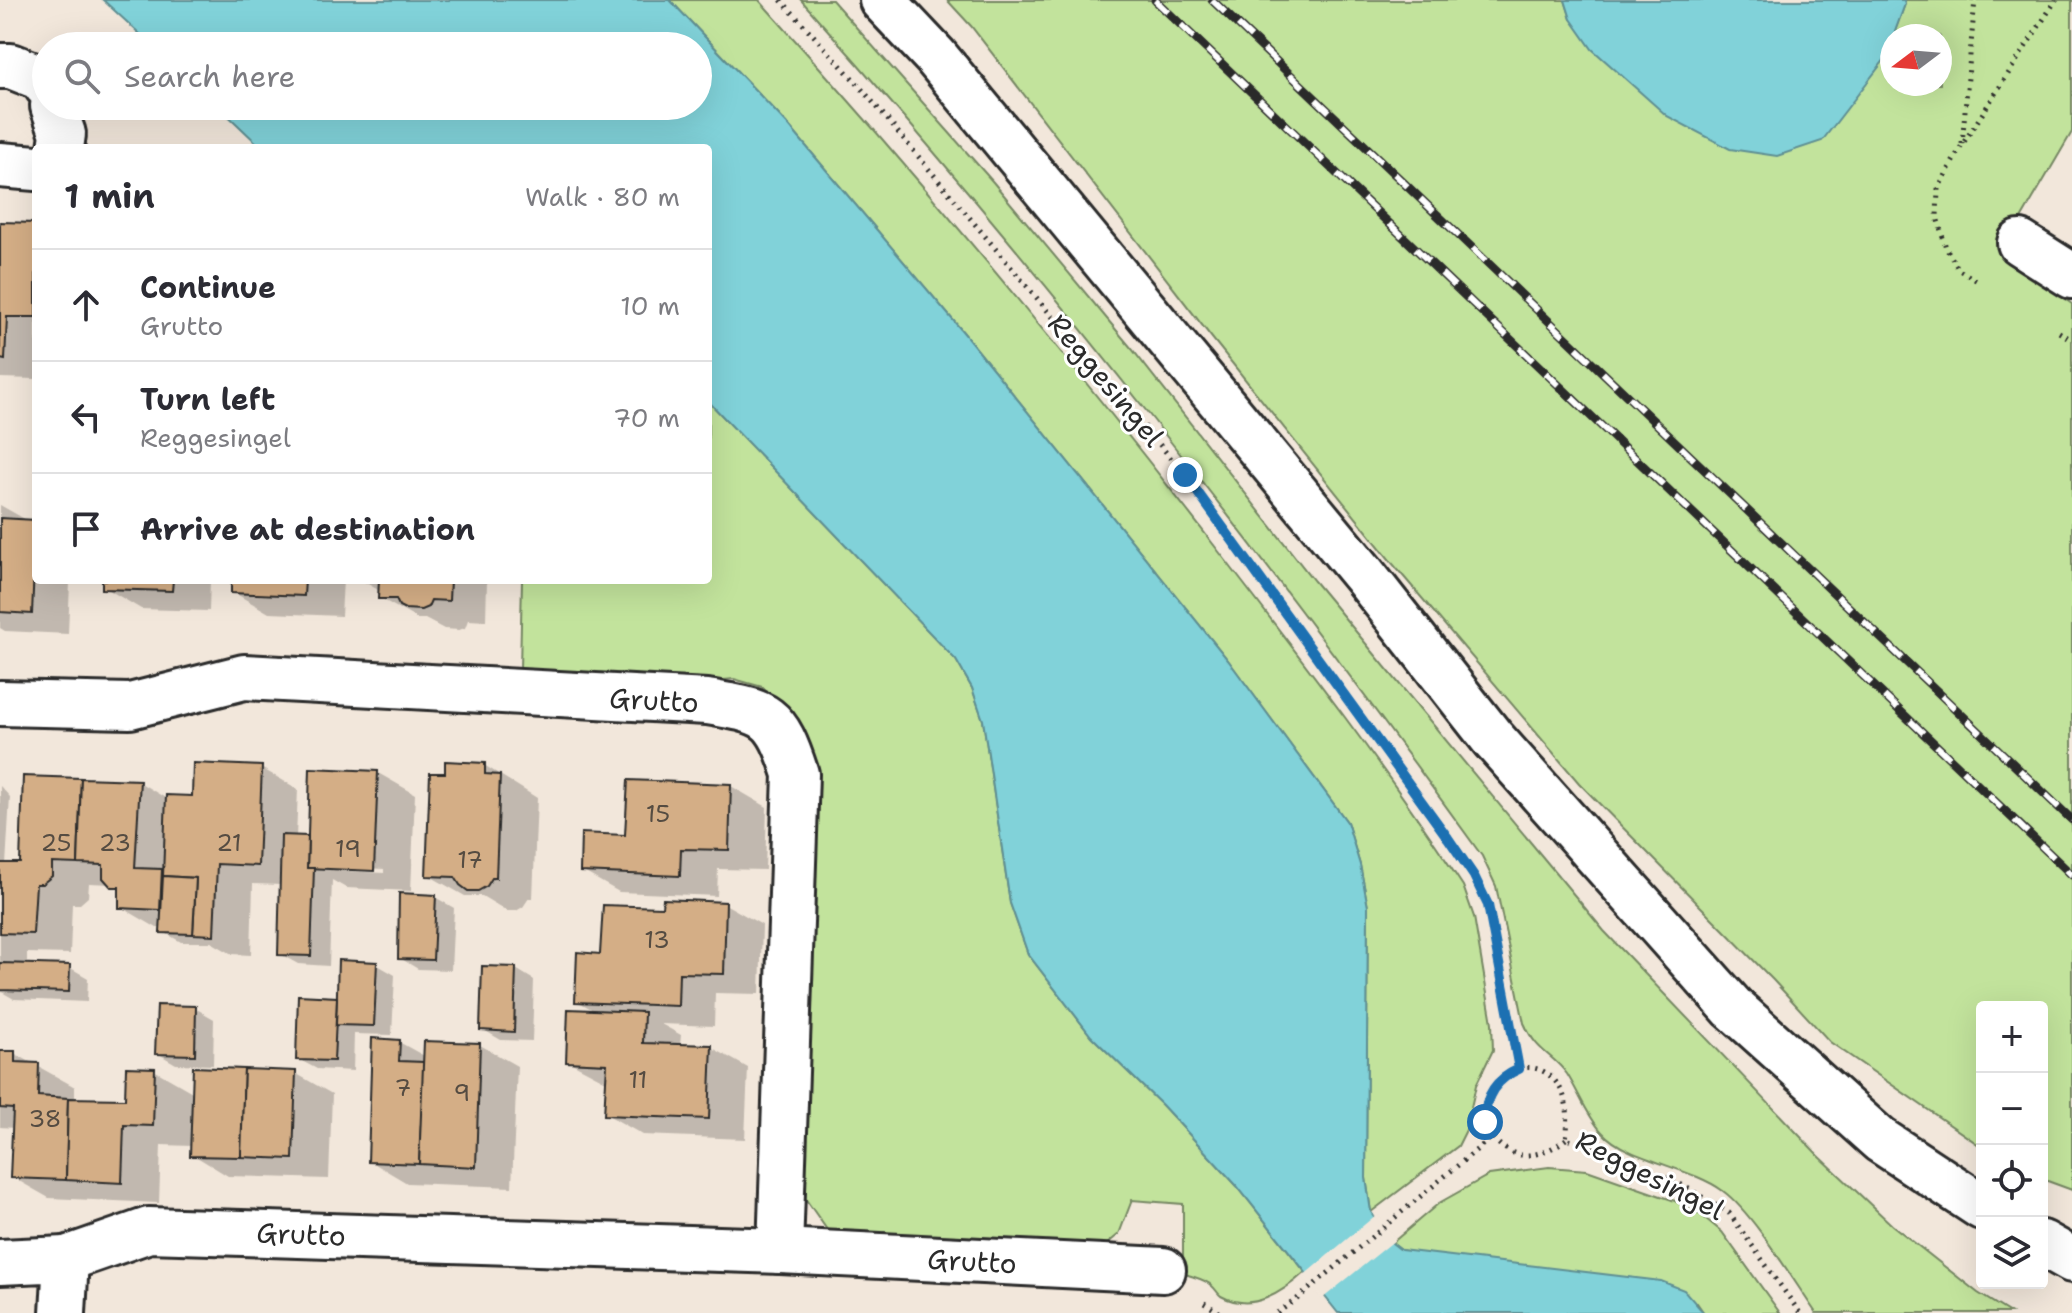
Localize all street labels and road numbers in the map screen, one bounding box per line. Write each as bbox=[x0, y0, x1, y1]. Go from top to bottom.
street label: Reggesingel bbox=[1039, 306, 1173, 455]
street label: Grutto bbox=[608, 679, 700, 721]
street label: Reggesingel bbox=[1569, 1121, 1731, 1229]
street label: Grutto bbox=[256, 1213, 346, 1255]
street label: Grutto bbox=[926, 1240, 1018, 1282]

